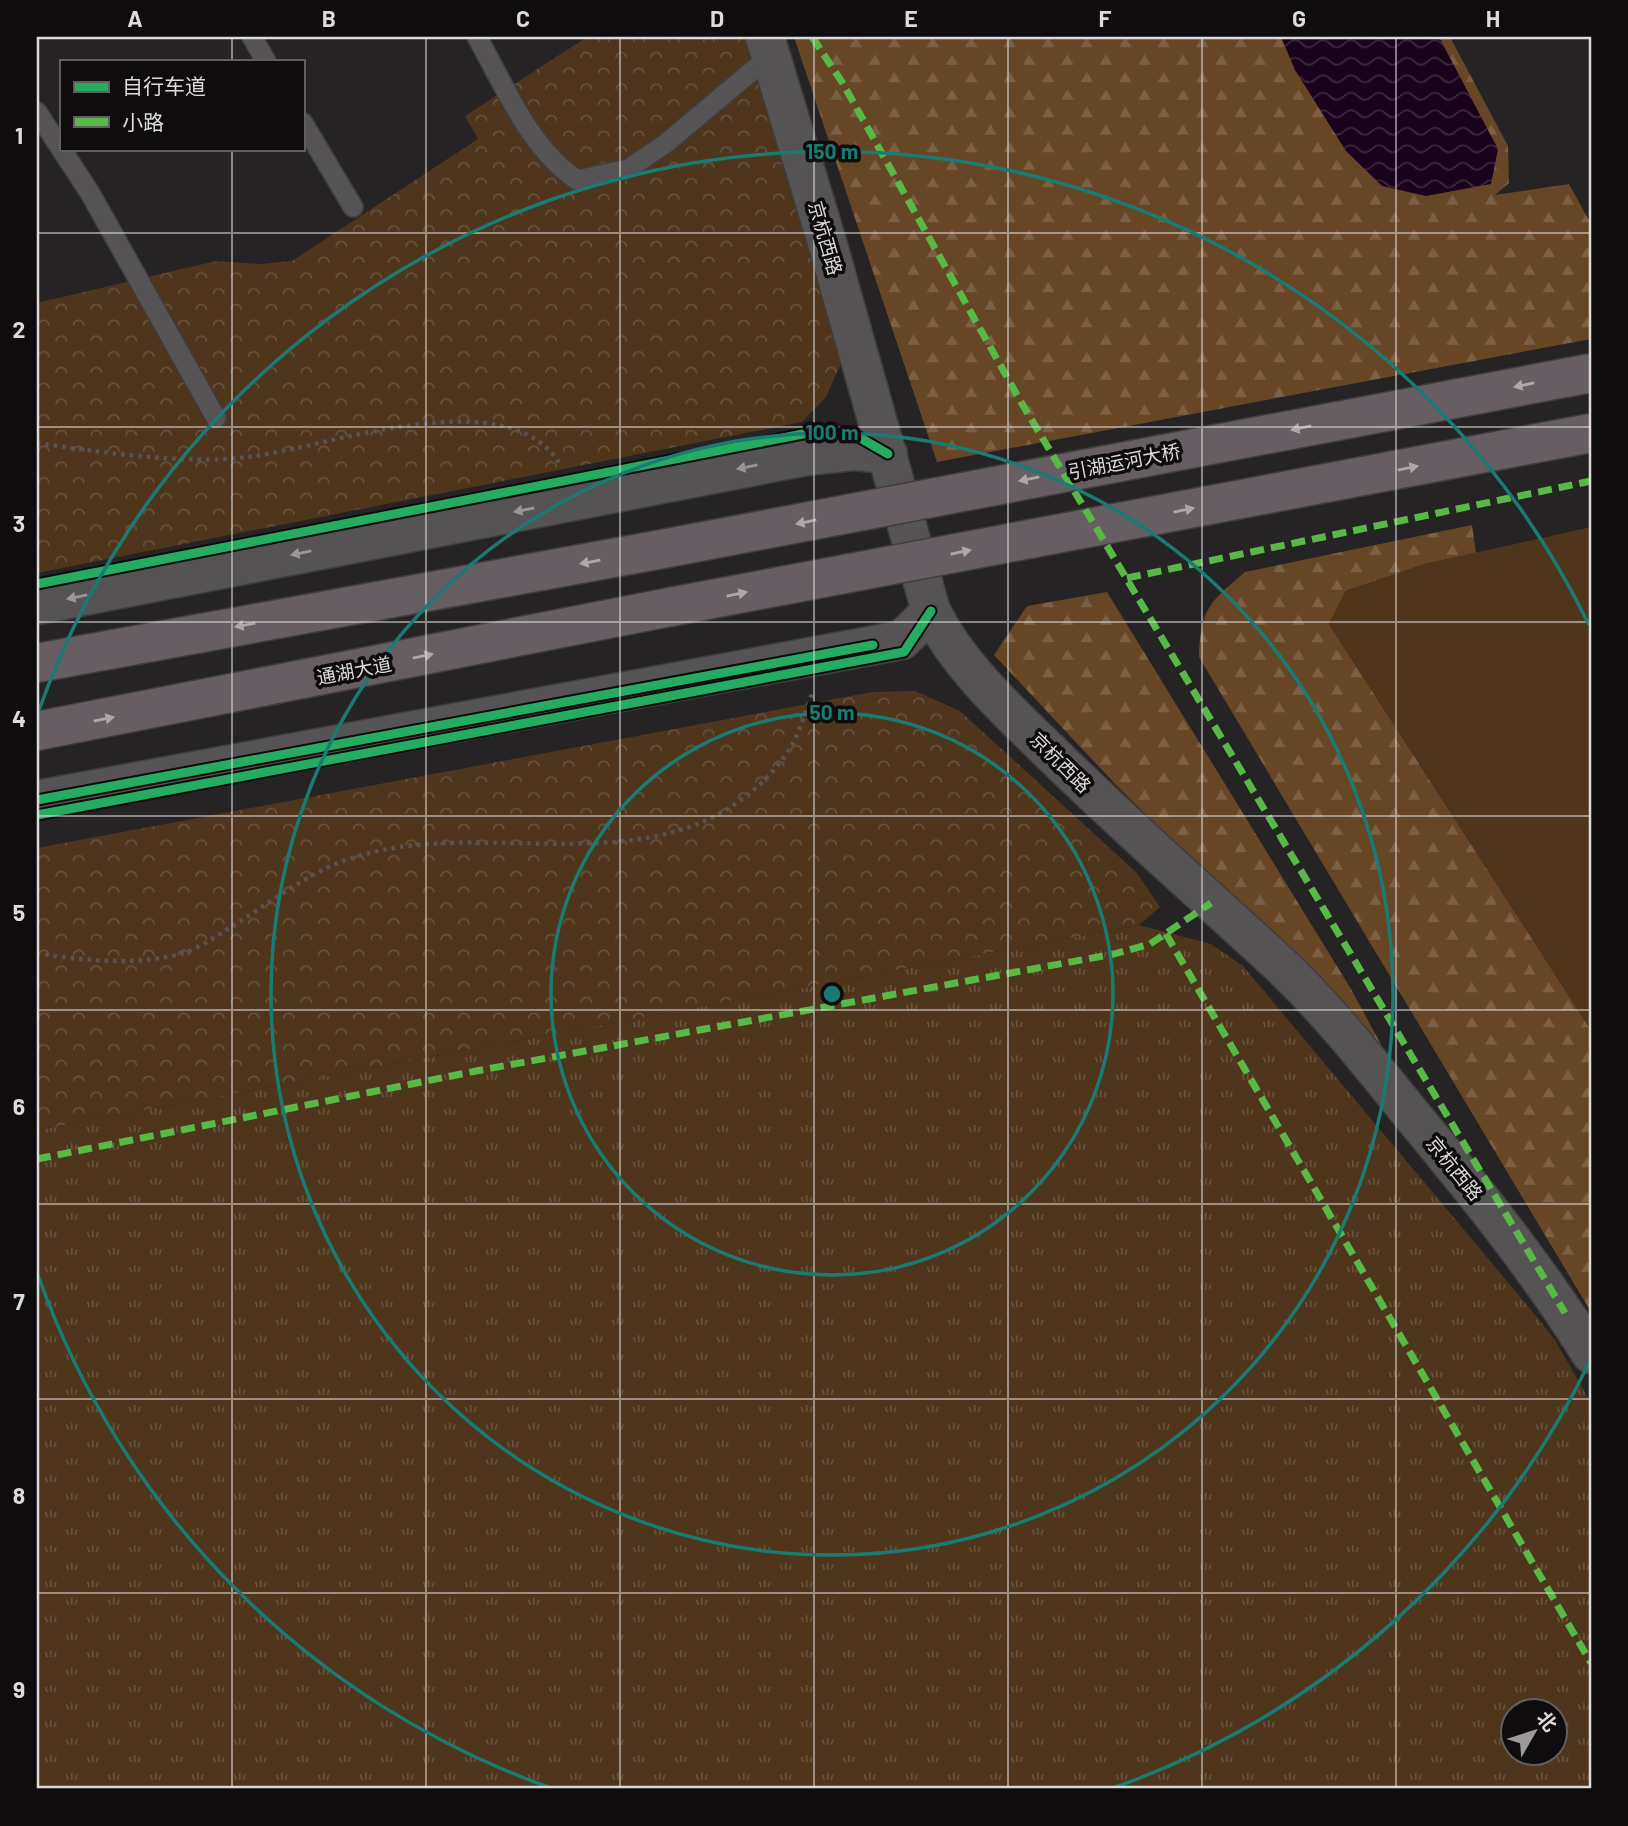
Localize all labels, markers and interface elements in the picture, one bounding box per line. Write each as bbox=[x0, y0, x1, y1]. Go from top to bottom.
text: A bbox=[127, 4, 143, 32]
text: B bbox=[322, 4, 336, 32]
text: C bbox=[516, 4, 530, 32]
text: D bbox=[710, 4, 724, 32]
text: E bbox=[904, 4, 918, 32]
text: F bbox=[1099, 4, 1112, 32]
text: G bbox=[1292, 4, 1306, 32]
text: H bbox=[1486, 4, 1500, 32]
legend bbox=[60, 60, 304, 150]
text: 自行车道 bbox=[122, 73, 206, 98]
text: 小路 bbox=[122, 109, 164, 134]
text: 1 bbox=[15, 121, 23, 149]
text: 150 m bbox=[806, 138, 858, 163]
street label: 京杭西路 bbox=[804, 198, 848, 278]
text: 2 bbox=[13, 315, 25, 343]
one-way arrow bbox=[1513, 380, 1535, 391]
text: 100 m bbox=[805, 419, 859, 444]
one-way arrow bbox=[1290, 422, 1312, 433]
street label: 引湖运河大桥 bbox=[1066, 439, 1182, 483]
one-way arrow bbox=[736, 462, 758, 473]
one-way arrow bbox=[1397, 462, 1419, 473]
one-way arrow bbox=[1018, 474, 1040, 485]
one-way arrow bbox=[1173, 504, 1195, 515]
one-way arrow bbox=[513, 505, 535, 516]
text: 3 bbox=[13, 509, 25, 537]
one-way arrow bbox=[794, 516, 816, 527]
one-way arrow bbox=[950, 546, 972, 557]
one-way arrow bbox=[290, 548, 312, 559]
one-way arrow bbox=[579, 557, 601, 568]
one-way arrow bbox=[726, 589, 748, 600]
one-way arrow bbox=[66, 591, 88, 602]
one-way arrow bbox=[234, 620, 256, 631]
one-way arrow bbox=[412, 650, 434, 661]
street label: 通湖大道 bbox=[314, 651, 394, 689]
text: 50 m bbox=[809, 699, 855, 724]
text: 4 bbox=[12, 704, 26, 732]
one-way arrow bbox=[93, 713, 115, 724]
street label: 京杭西路 bbox=[1026, 727, 1096, 797]
text: 5 bbox=[13, 898, 25, 926]
centre of rings bbox=[820, 982, 844, 1006]
text: 6 bbox=[13, 1092, 25, 1120]
street label: 京杭西路 bbox=[1422, 1131, 1488, 1205]
text: 7 bbox=[13, 1287, 25, 1315]
text: 8 bbox=[13, 1481, 25, 1509]
text: 9 bbox=[13, 1675, 25, 1703]
north arrow bbox=[1498, 1696, 1568, 1766]
text: 北 bbox=[1533, 1706, 1563, 1736]

